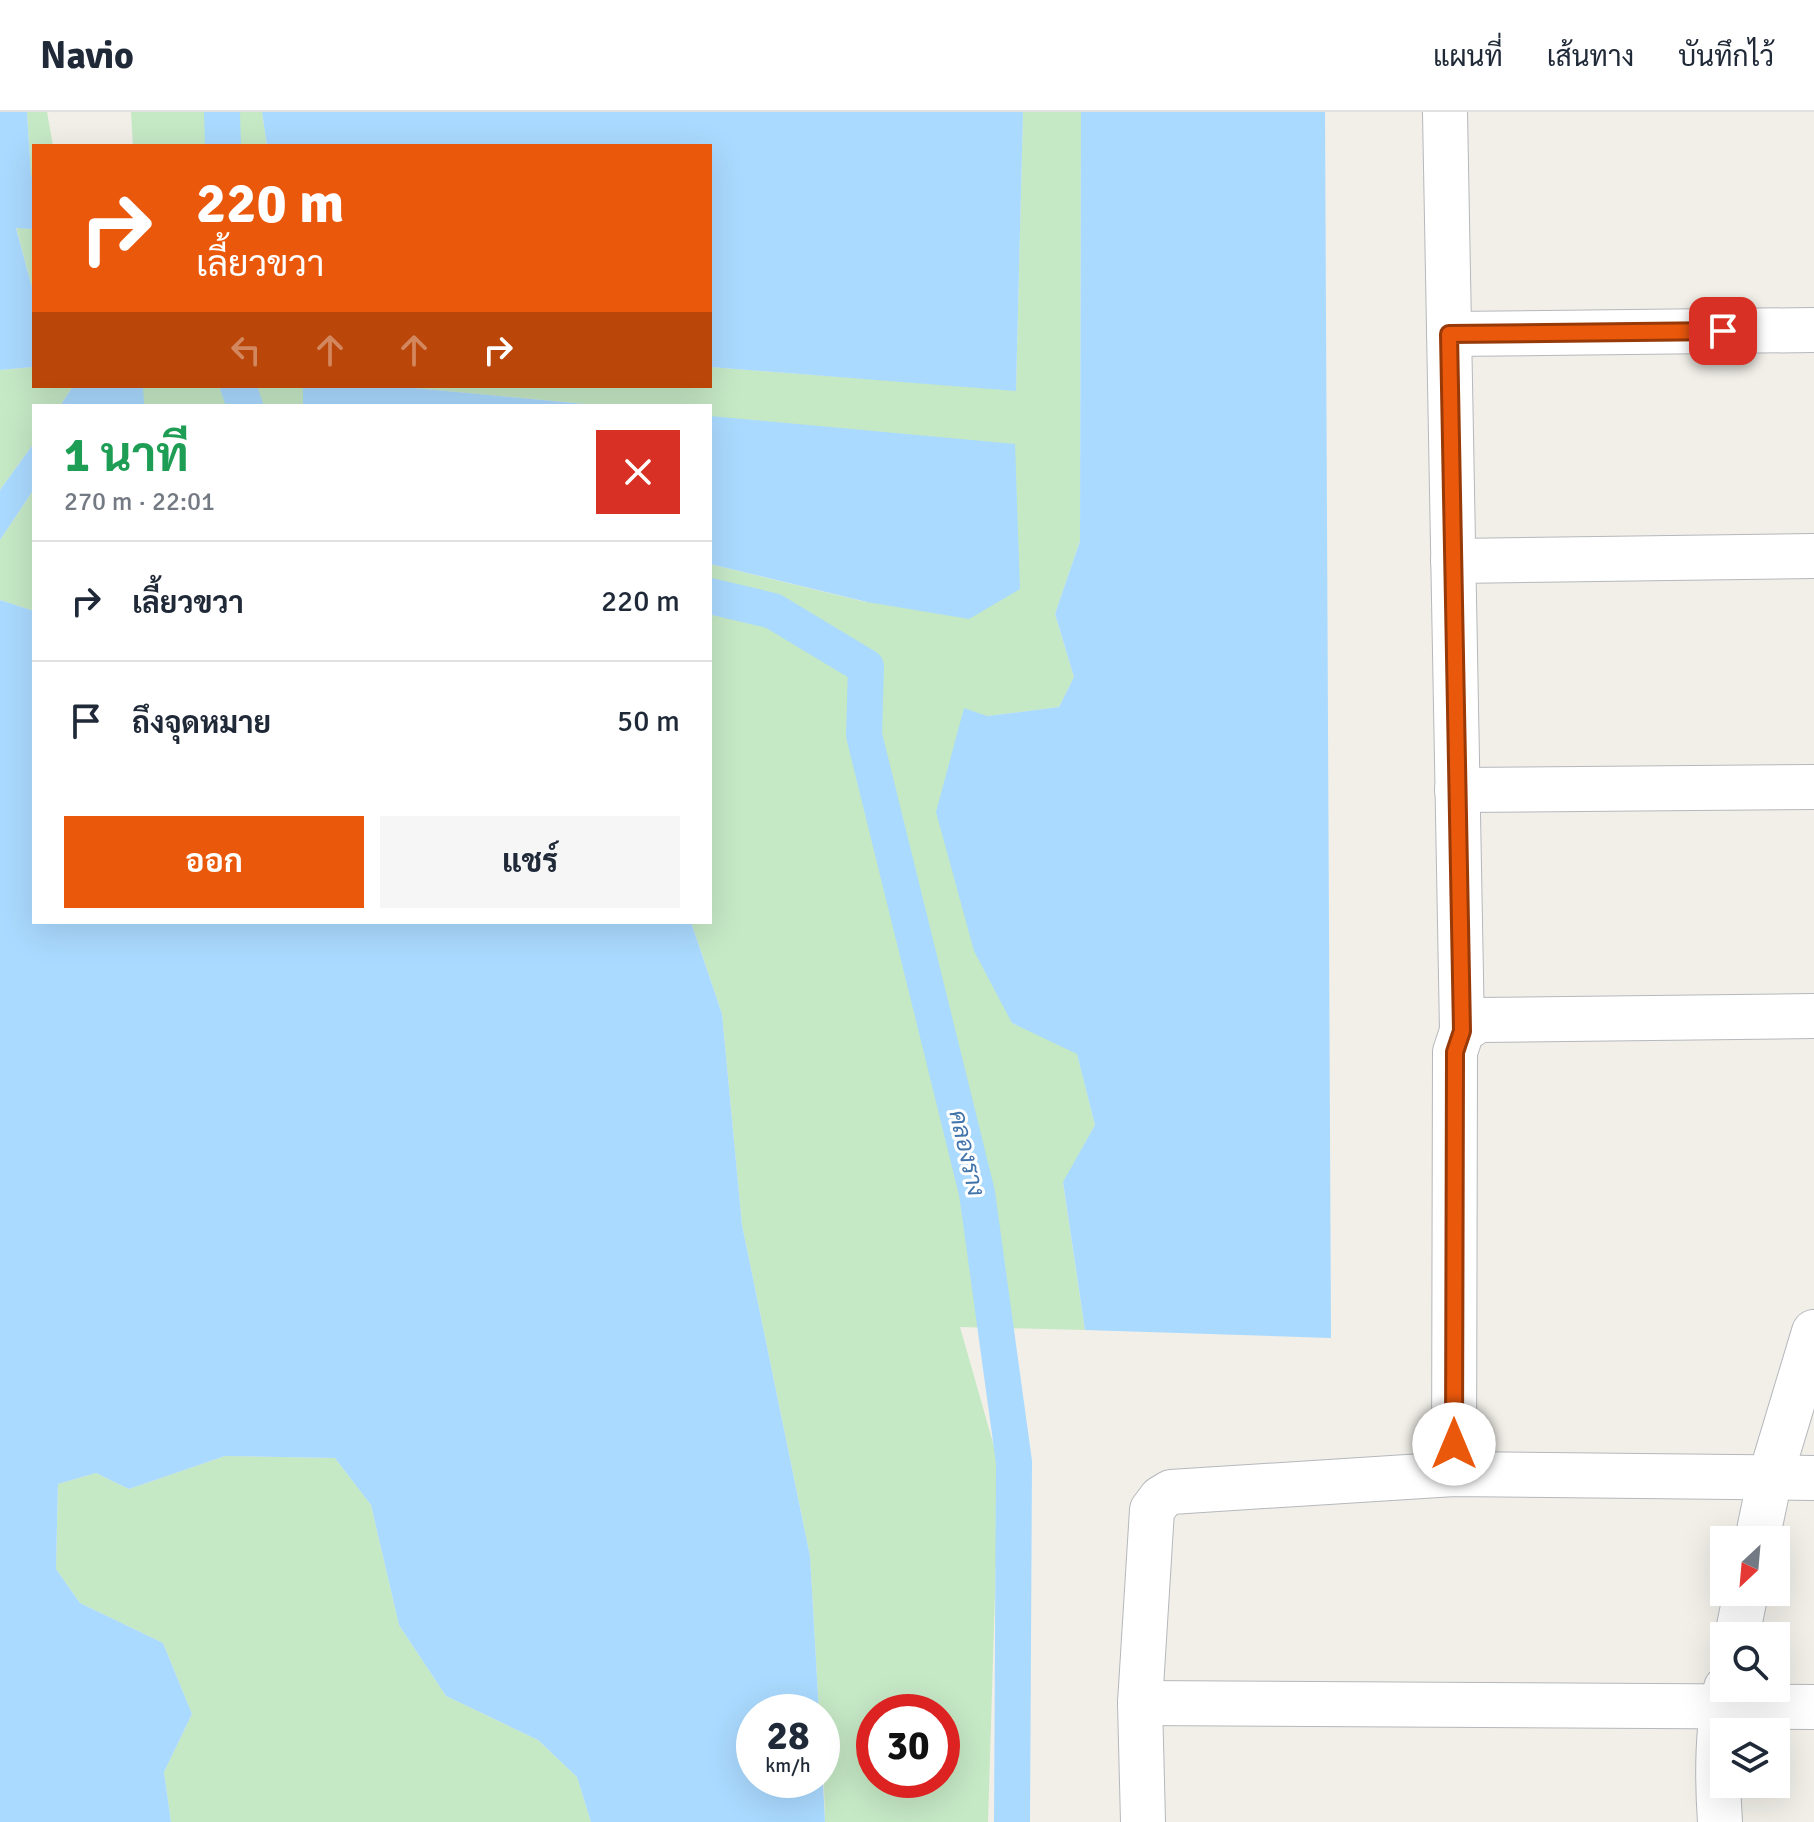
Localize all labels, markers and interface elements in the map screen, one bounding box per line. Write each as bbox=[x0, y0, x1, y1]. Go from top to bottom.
text: Navio bbox=[40, 32, 134, 79]
text: แผนที่ bbox=[1433, 40, 1503, 74]
text: เส้นทาง bbox=[1547, 40, 1634, 74]
text: บันทึกไว้ bbox=[1678, 40, 1774, 74]
text: 220 m bbox=[196, 169, 344, 238]
icon: right bbox=[64, 176, 168, 280]
text: เลี้ยวขวา bbox=[196, 242, 324, 287]
pin bbox=[1689, 297, 1757, 365]
icon: arrive bbox=[1701, 309, 1745, 353]
icon: left bbox=[224, 328, 268, 372]
icon: ahead bbox=[308, 328, 352, 372]
icon: ahead bbox=[392, 328, 436, 372]
icon: right bbox=[476, 328, 520, 372]
text: 1 นาที bbox=[64, 426, 189, 485]
button: close bbox=[596, 430, 680, 514]
text: 270 m · 22:01 bbox=[64, 486, 215, 518]
icon: right bbox=[64, 579, 108, 623]
text: 220 m bbox=[601, 583, 680, 620]
text: เลี้ยวขวา bbox=[132, 585, 244, 622]
icon: arrive bbox=[64, 699, 108, 743]
text: 50 m bbox=[617, 703, 680, 740]
text: ถึงจุดหมาย bbox=[132, 705, 271, 742]
button: ออก bbox=[64, 816, 364, 908]
button: แชร์ bbox=[380, 816, 680, 908]
water label: คลองราง bbox=[943, 1107, 991, 1199]
position arrow bbox=[1412, 1402, 1496, 1486]
north arrow bbox=[1710, 1526, 1790, 1606]
map controls bbox=[1710, 1526, 1790, 1798]
button: search bbox=[1710, 1622, 1790, 1702]
speed limit sign: 30 bbox=[856, 1694, 960, 1798]
text: 28 bbox=[766, 1711, 810, 1761]
button: layers bbox=[1710, 1718, 1790, 1798]
text: km/h bbox=[765, 1753, 811, 1778]

